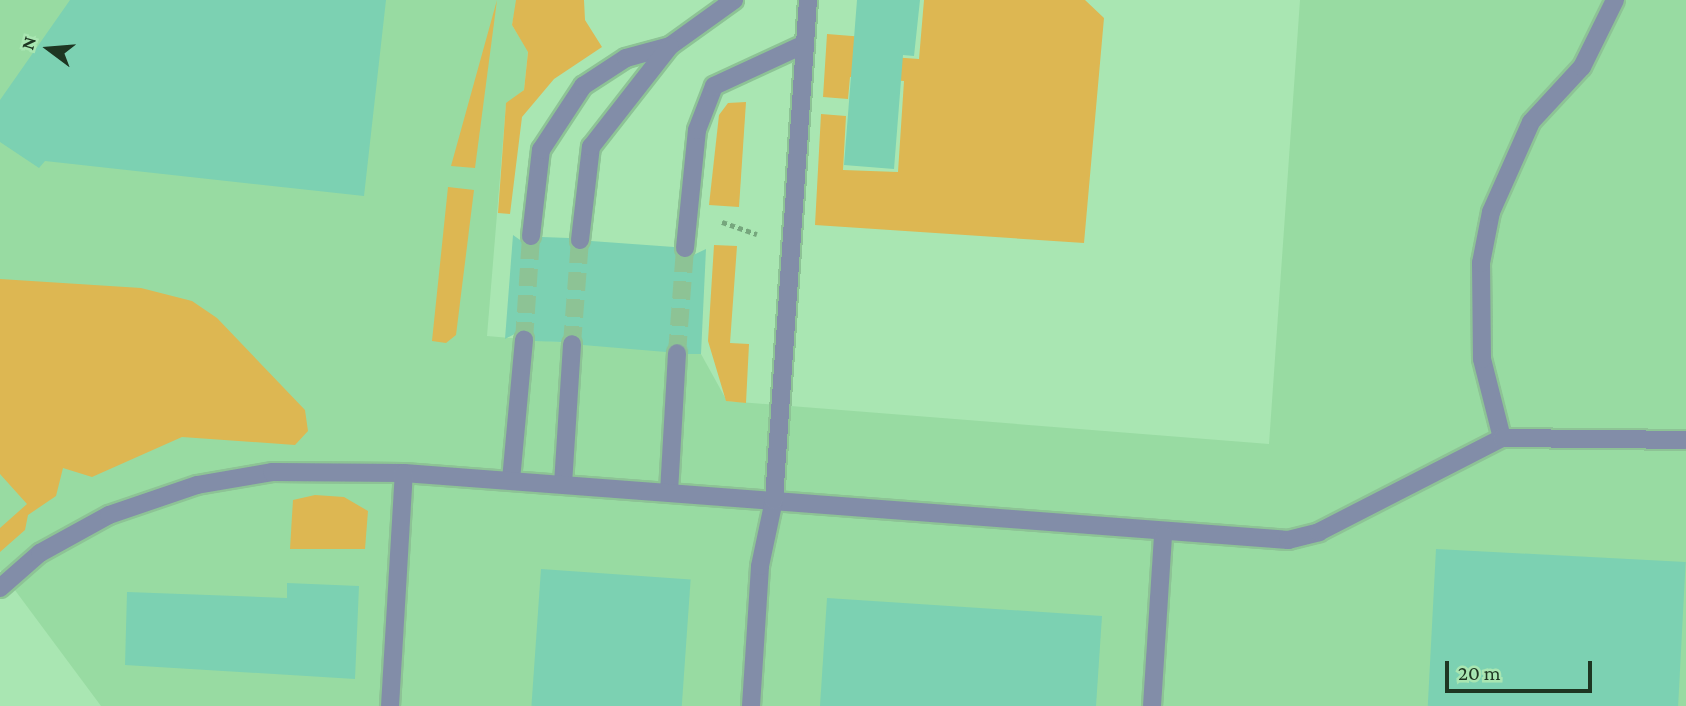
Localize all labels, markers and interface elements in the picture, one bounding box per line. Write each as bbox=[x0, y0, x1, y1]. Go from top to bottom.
north arrow bbox=[14, 14, 84, 84]
text: N bbox=[16, 34, 40, 52]
scale bar bbox=[1448, 646, 1595, 690]
text: 20 m bbox=[1458, 661, 1501, 685]

